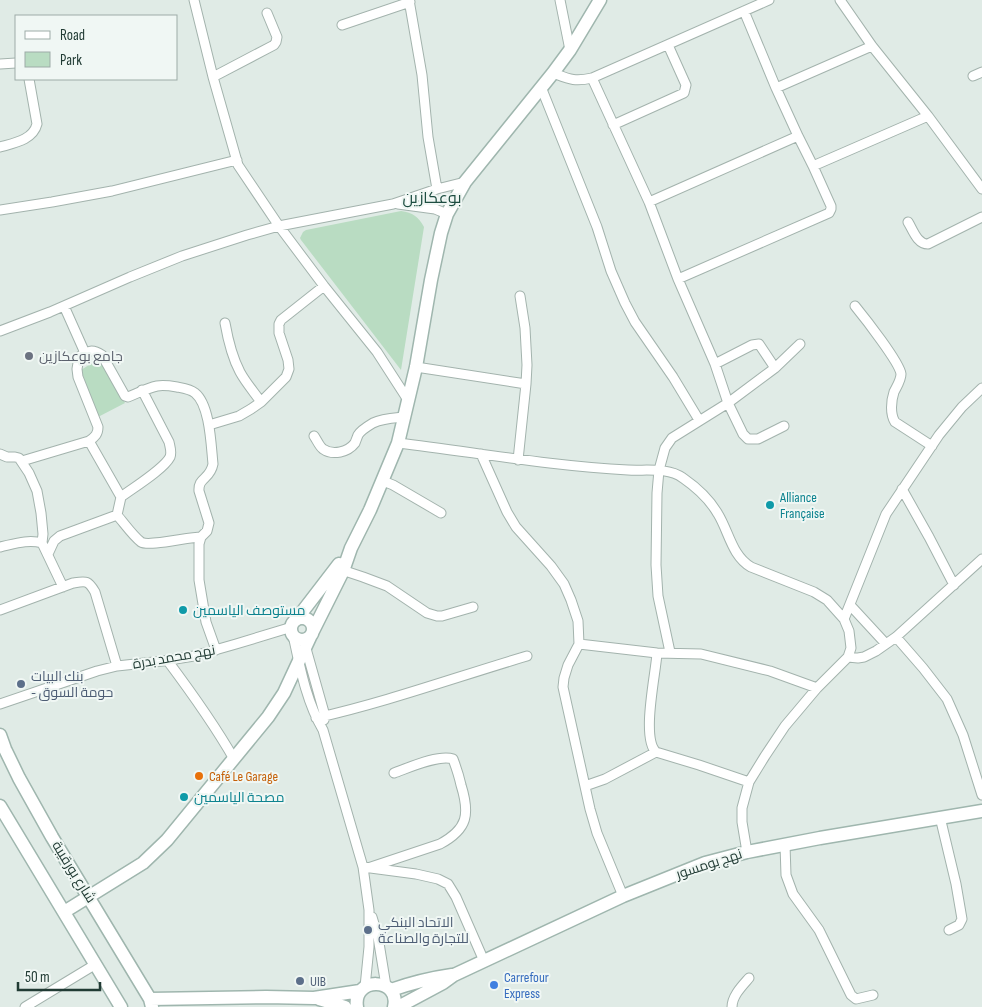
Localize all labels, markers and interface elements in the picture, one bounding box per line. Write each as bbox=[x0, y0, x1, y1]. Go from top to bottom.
legend bbox=[15, 15, 178, 80]
text: Road bbox=[60, 26, 85, 45]
text: Park bbox=[60, 51, 82, 70]
district label: بوعكازين bbox=[402, 189, 462, 208]
place label: جامع بوعكازين bbox=[39, 348, 123, 365]
marker: جامع بوعكازين bbox=[23, 350, 35, 362]
place label: Alliance Française bbox=[779, 489, 825, 522]
marker: Alliance Française bbox=[764, 499, 776, 511]
place label: مستوصف الياسمين bbox=[193, 602, 306, 619]
marker: مستوصف الياسمين bbox=[177, 604, 189, 616]
street label: نهج محمد بدرة bbox=[131, 641, 217, 673]
place label: بنك البيات - حومة السوق bbox=[31, 668, 113, 701]
marker: بنك البيات - حومة السوق bbox=[15, 678, 27, 690]
place label: Café Le Garage bbox=[209, 768, 278, 785]
marker: Café Le Garage bbox=[193, 770, 205, 782]
place label: مصحة الياسمين bbox=[194, 789, 284, 806]
marker: مصحة الياسمين bbox=[178, 791, 190, 803]
street label: شارع بورقيبة bbox=[48, 838, 100, 906]
street label: نهج بومسور bbox=[673, 845, 744, 883]
place label: الاتحاد البنكي للتجارة والصناعة bbox=[378, 914, 469, 947]
marker: الاتحاد البنكي للتجارة والصناعة bbox=[362, 924, 374, 936]
scale bar bbox=[18, 960, 100, 992]
text: 50 m bbox=[25, 968, 50, 987]
place label: Carrefour Express bbox=[504, 969, 549, 1002]
place label: UIB bbox=[310, 973, 326, 990]
marker: UIB bbox=[294, 975, 306, 987]
marker: Carrefour Express bbox=[488, 979, 500, 991]

